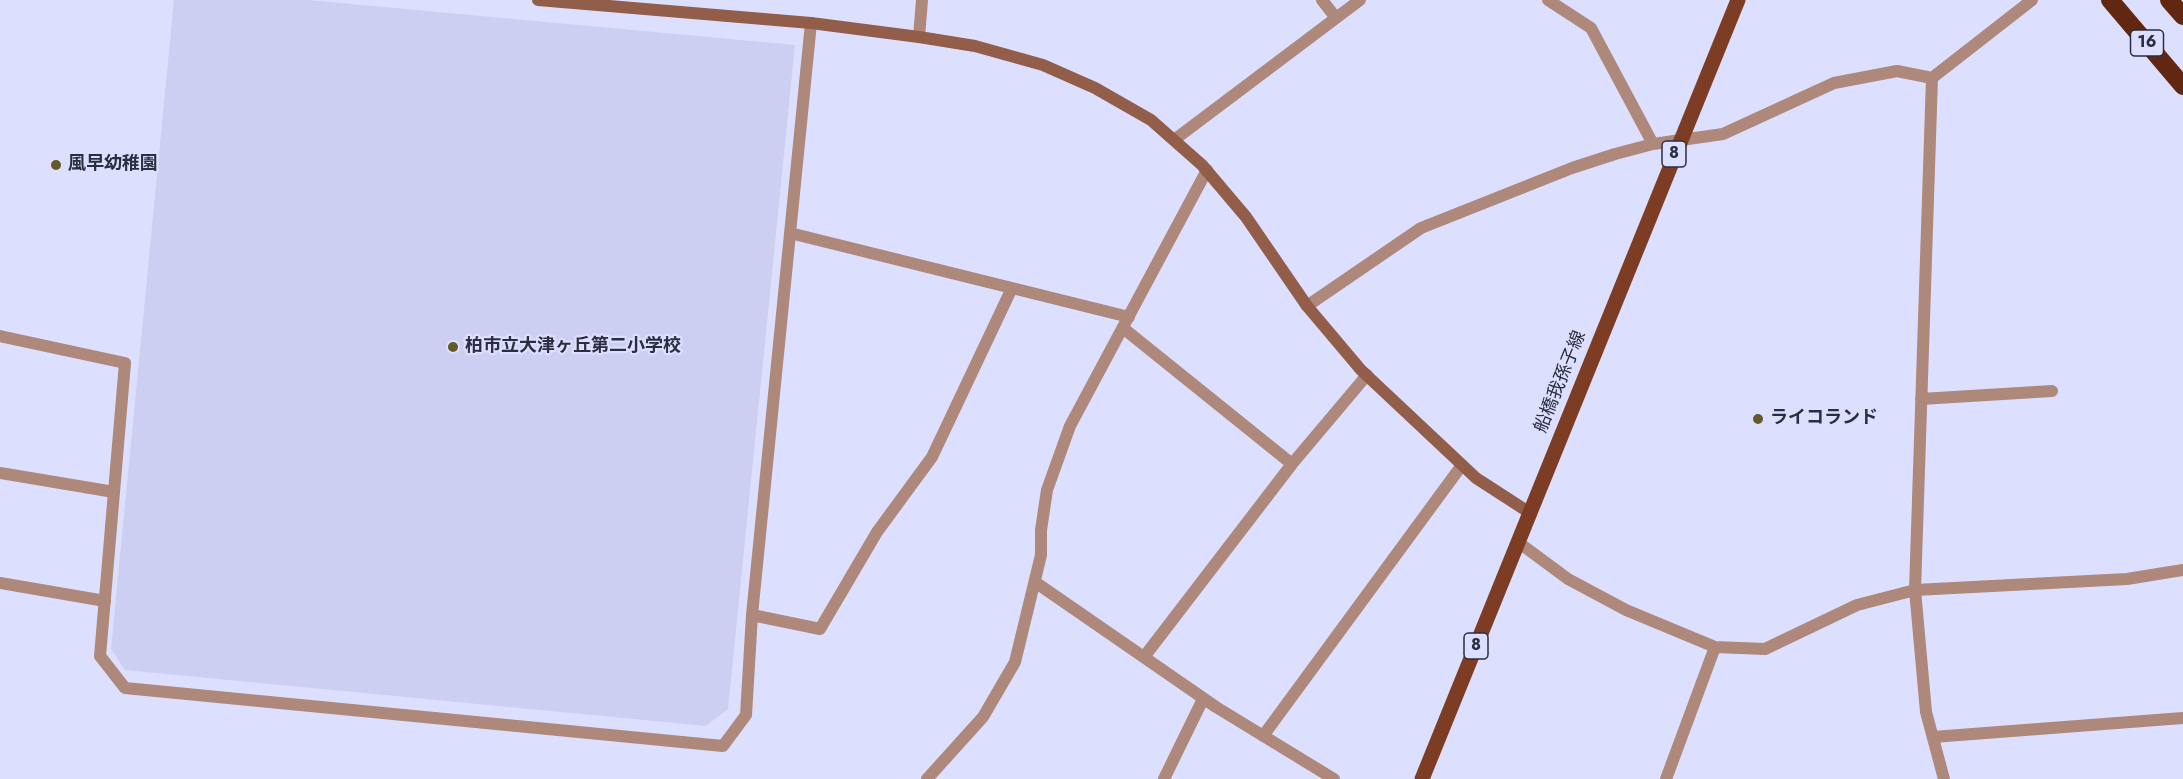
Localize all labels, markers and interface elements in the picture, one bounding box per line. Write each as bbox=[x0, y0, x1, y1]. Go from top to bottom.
road number: 16 bbox=[2130, 30, 2164, 56]
road number: 8 bbox=[1662, 141, 1686, 167]
place label: 風早幼稚園 bbox=[68, 154, 158, 176]
marker: 風早幼稚園 bbox=[49, 158, 63, 172]
street label: 船橋我孫子線 bbox=[1531, 328, 1591, 436]
place label: 柏市立大津ヶ丘第二小学校 bbox=[465, 336, 681, 358]
marker: 柏市立大津ヶ丘第二小学校 bbox=[446, 340, 460, 354]
place label: ライコランド bbox=[1770, 408, 1878, 430]
marker: ライコランド bbox=[1751, 412, 1765, 426]
road number: 8 bbox=[1464, 633, 1488, 659]

